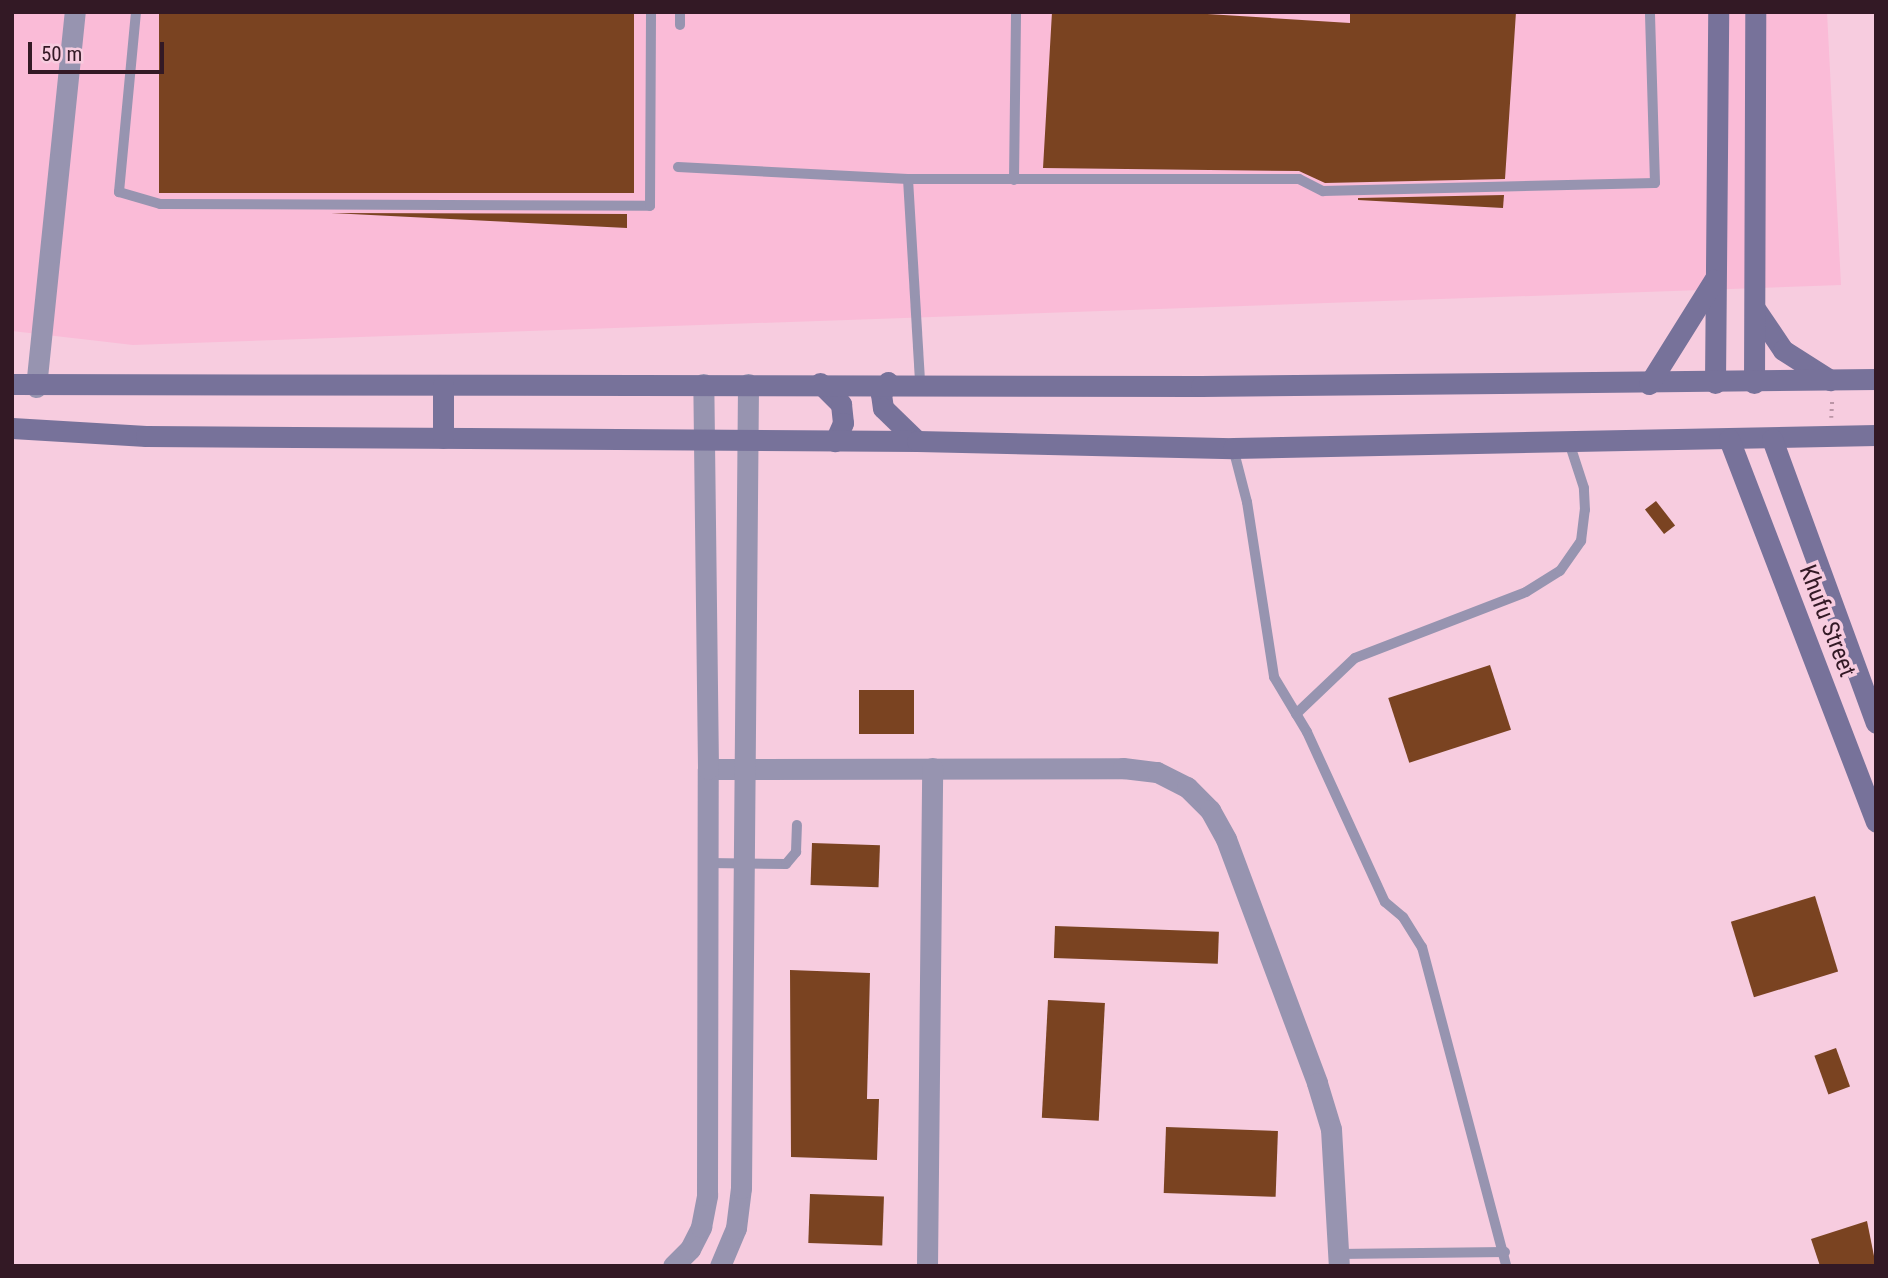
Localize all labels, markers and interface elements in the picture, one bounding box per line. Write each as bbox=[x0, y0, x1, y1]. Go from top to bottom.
scale bar bbox=[32, 28, 168, 72]
text: 50 m bbox=[41, 42, 82, 66]
street label: Khufu Street bbox=[1793, 561, 1861, 681]

